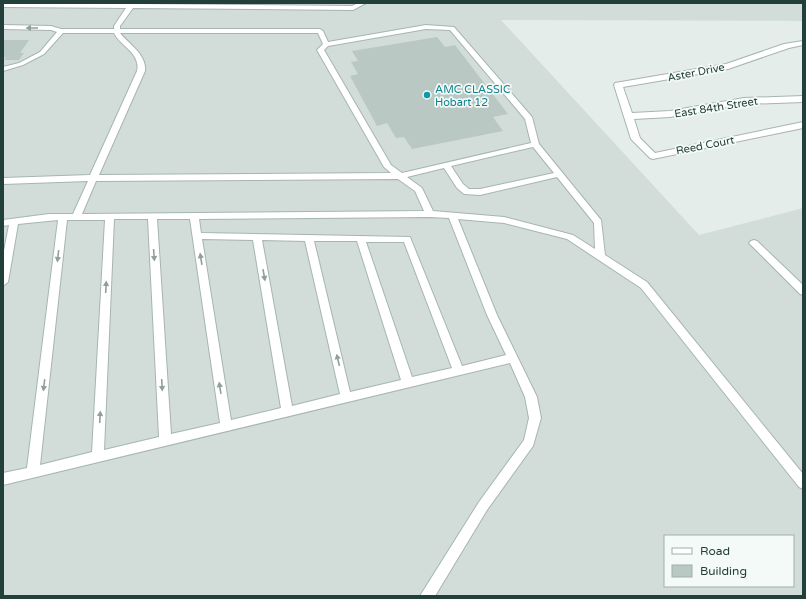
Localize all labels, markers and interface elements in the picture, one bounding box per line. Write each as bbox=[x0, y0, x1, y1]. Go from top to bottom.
one-way arrow bbox=[26, 24, 38, 31]
street label: Aster Drive bbox=[666, 61, 726, 84]
place label: AMC CLASSIC Hobart 12 bbox=[435, 83, 511, 109]
marker: AMC CLASSIC Hobart 12 bbox=[422, 90, 432, 100]
street label: East 84th Street bbox=[673, 94, 759, 121]
street label: Reed Court bbox=[675, 133, 735, 158]
one-way arrow bbox=[151, 249, 158, 261]
one-way arrow bbox=[55, 250, 62, 262]
one-way arrow bbox=[198, 253, 204, 265]
one-way arrow bbox=[261, 269, 267, 281]
one-way arrow bbox=[103, 280, 109, 293]
one-way arrow bbox=[334, 353, 340, 366]
one-way arrow bbox=[40, 379, 47, 391]
one-way arrow bbox=[159, 379, 165, 392]
one-way arrow bbox=[217, 381, 223, 394]
one-way arrow bbox=[96, 411, 103, 423]
legend bbox=[664, 535, 794, 587]
text: Road bbox=[700, 544, 730, 558]
text: Building bbox=[700, 564, 747, 578]

